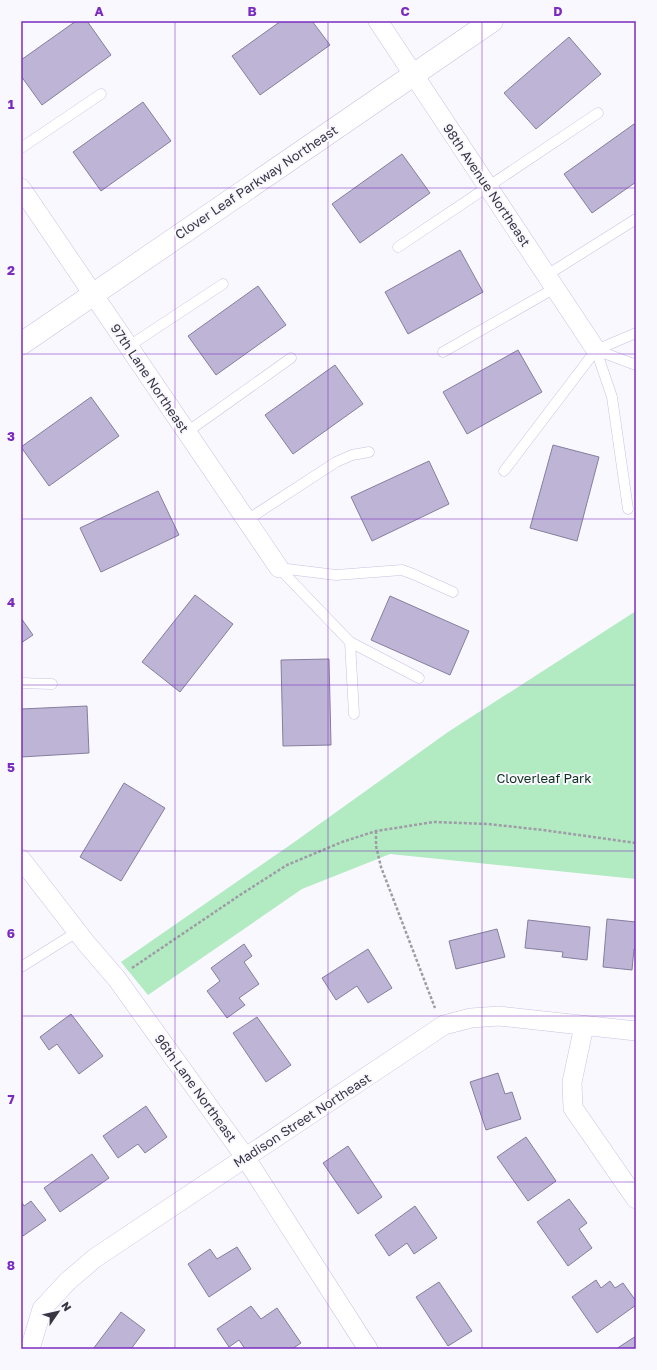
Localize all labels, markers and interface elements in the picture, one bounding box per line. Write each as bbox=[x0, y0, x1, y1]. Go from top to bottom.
text: A bbox=[94, 3, 104, 19]
text: B bbox=[247, 3, 257, 19]
text: C bbox=[400, 3, 410, 19]
text: D bbox=[553, 3, 563, 19]
text: 1 bbox=[8, 96, 15, 112]
street label: Clover Leaf Parkway Northeast bbox=[172, 121, 340, 243]
street label: 98th Avenue Northeast bbox=[440, 121, 534, 249]
text: 2 bbox=[7, 262, 15, 278]
street label: 97th Lane Northeast bbox=[108, 320, 192, 436]
text: 3 bbox=[7, 428, 15, 444]
text: 4 bbox=[7, 594, 15, 610]
text: 5 bbox=[7, 759, 15, 775]
park label: Cloverleaf Park bbox=[496, 770, 592, 786]
text: 6 bbox=[7, 925, 15, 941]
street label: 96th Lane Northeast bbox=[152, 1031, 240, 1145]
street label: Madison Street Northeast bbox=[230, 1069, 374, 1171]
text: 7 bbox=[7, 1091, 15, 1107]
text: 8 bbox=[7, 1257, 15, 1273]
north arrow bbox=[38, 1292, 78, 1332]
text: N bbox=[59, 1299, 74, 1313]

